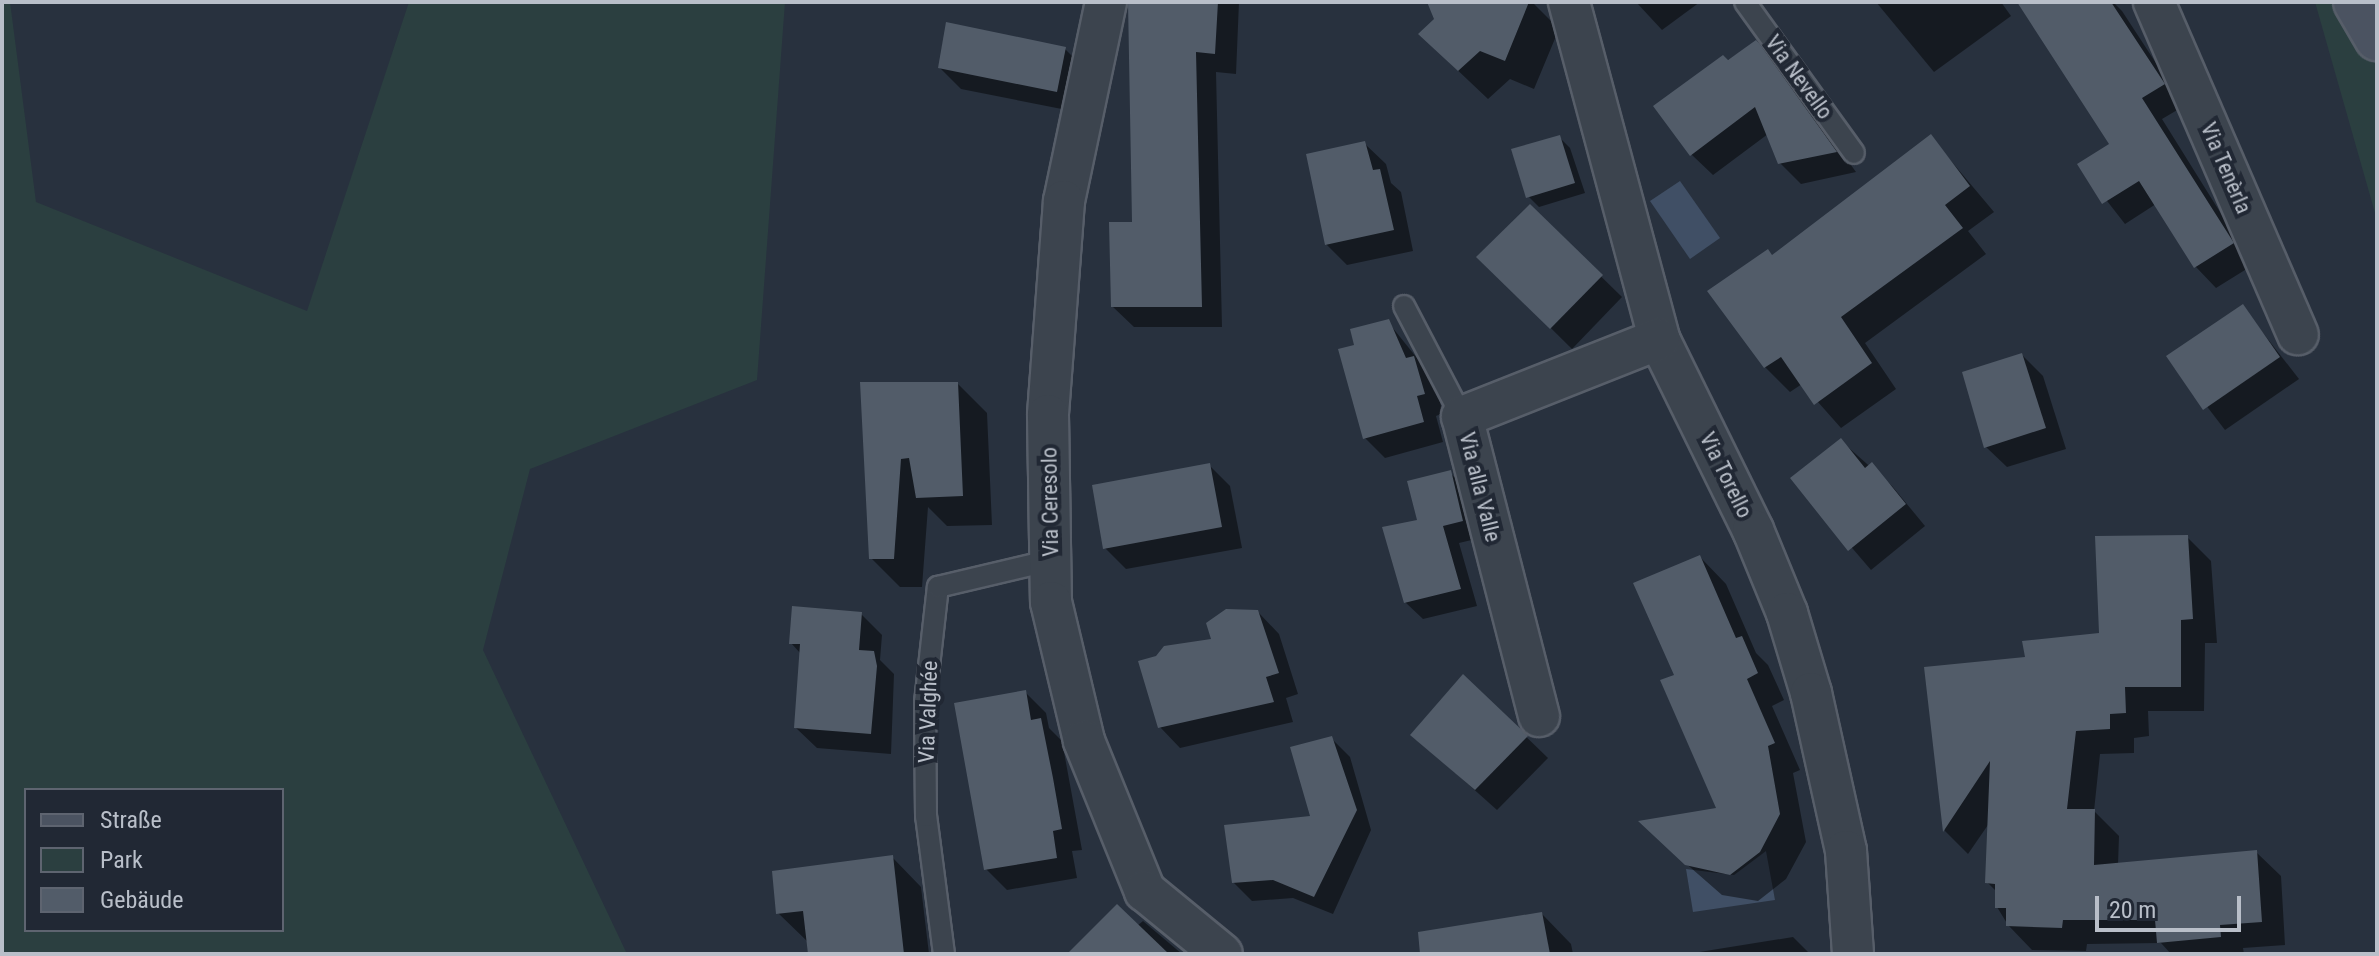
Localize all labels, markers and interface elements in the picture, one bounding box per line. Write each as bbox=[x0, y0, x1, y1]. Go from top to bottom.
street label: Via Nevello bbox=[1760, 30, 1838, 124]
street label: Via Tenèrla bbox=[2195, 118, 2257, 218]
street label: Via Torello bbox=[1694, 428, 1758, 522]
street label: Via alla Valle bbox=[1454, 429, 1506, 545]
street label: Via Ceresolo bbox=[1036, 447, 1064, 557]
street label: Via Valghée bbox=[913, 660, 943, 764]
legend bbox=[24, 788, 284, 932]
text: Straße bbox=[100, 806, 162, 834]
text: Park bbox=[100, 846, 143, 874]
scale bar bbox=[2099, 880, 2245, 930]
text: Gebäude bbox=[100, 886, 184, 914]
text: 20 m bbox=[2109, 896, 2156, 924]

